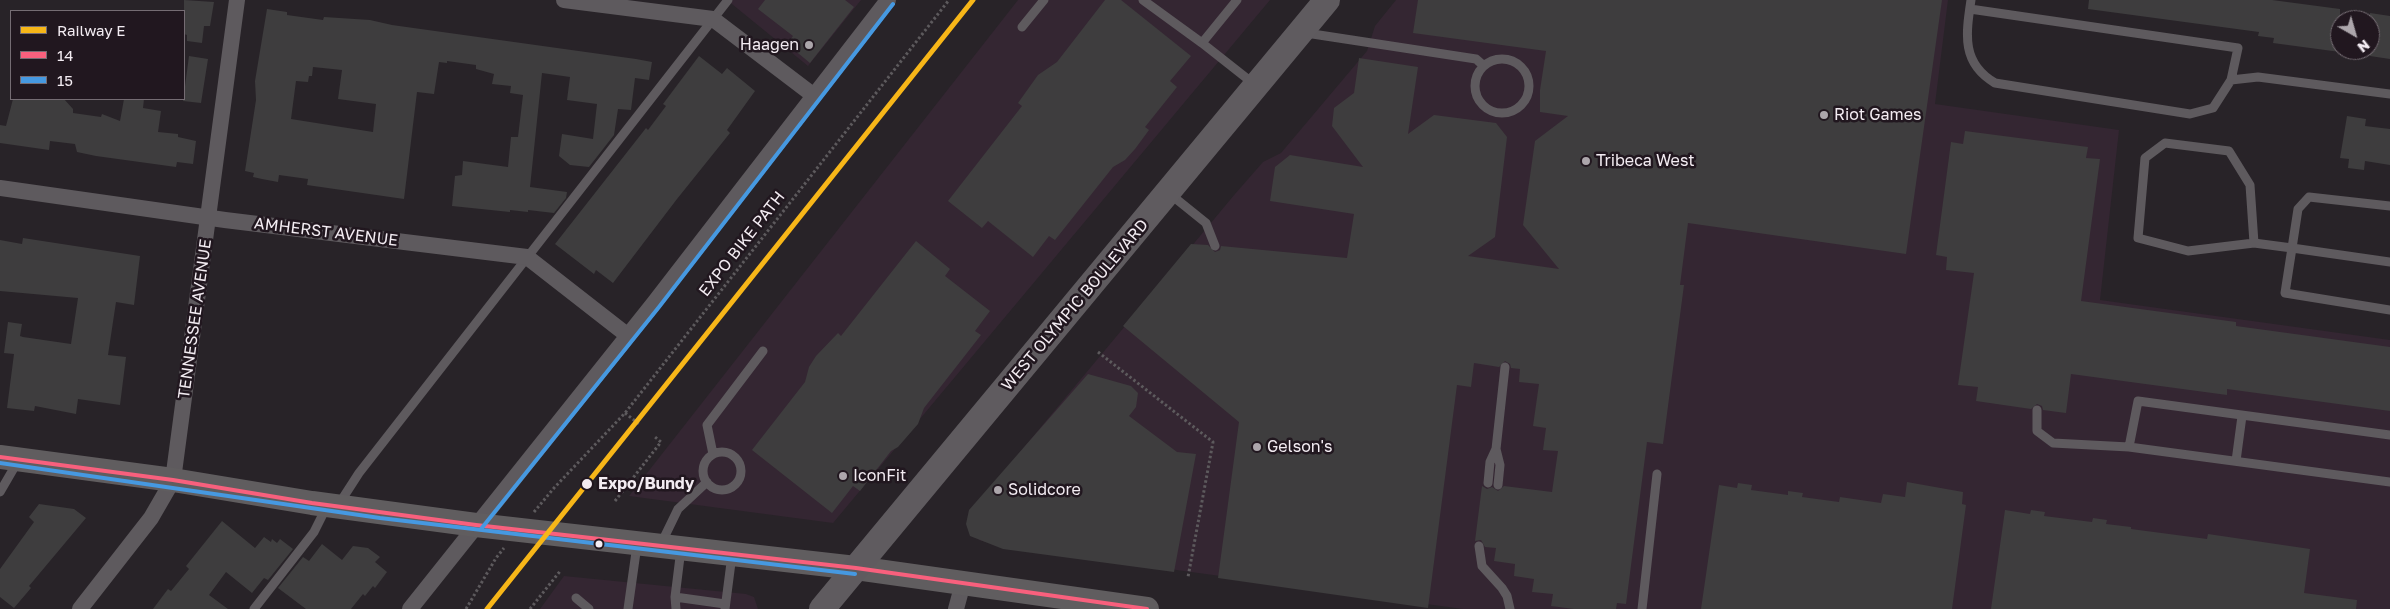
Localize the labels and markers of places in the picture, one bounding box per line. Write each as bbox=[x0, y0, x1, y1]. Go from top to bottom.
place label: Haagen bbox=[740, 35, 799, 55]
marker: Haagen bbox=[803, 39, 815, 51]
place label: Riot Games bbox=[1834, 105, 1921, 125]
marker: Riot Games bbox=[1818, 109, 1830, 121]
place label: Tribeca West bbox=[1596, 151, 1695, 171]
marker: Tribeca West bbox=[1580, 155, 1592, 167]
place label: Gelson's bbox=[1267, 437, 1332, 457]
marker: Gelson's bbox=[1251, 441, 1263, 453]
place label: IconFit bbox=[853, 466, 906, 486]
marker: IconFit bbox=[837, 470, 849, 482]
place label: Expo/Bundy bbox=[598, 474, 694, 494]
marker: Expo/Bundy bbox=[580, 477, 594, 491]
place label: Solidcore bbox=[1008, 480, 1081, 500]
marker: Solidcore bbox=[992, 484, 1004, 496]
unlabelled marker bbox=[594, 539, 604, 549]

